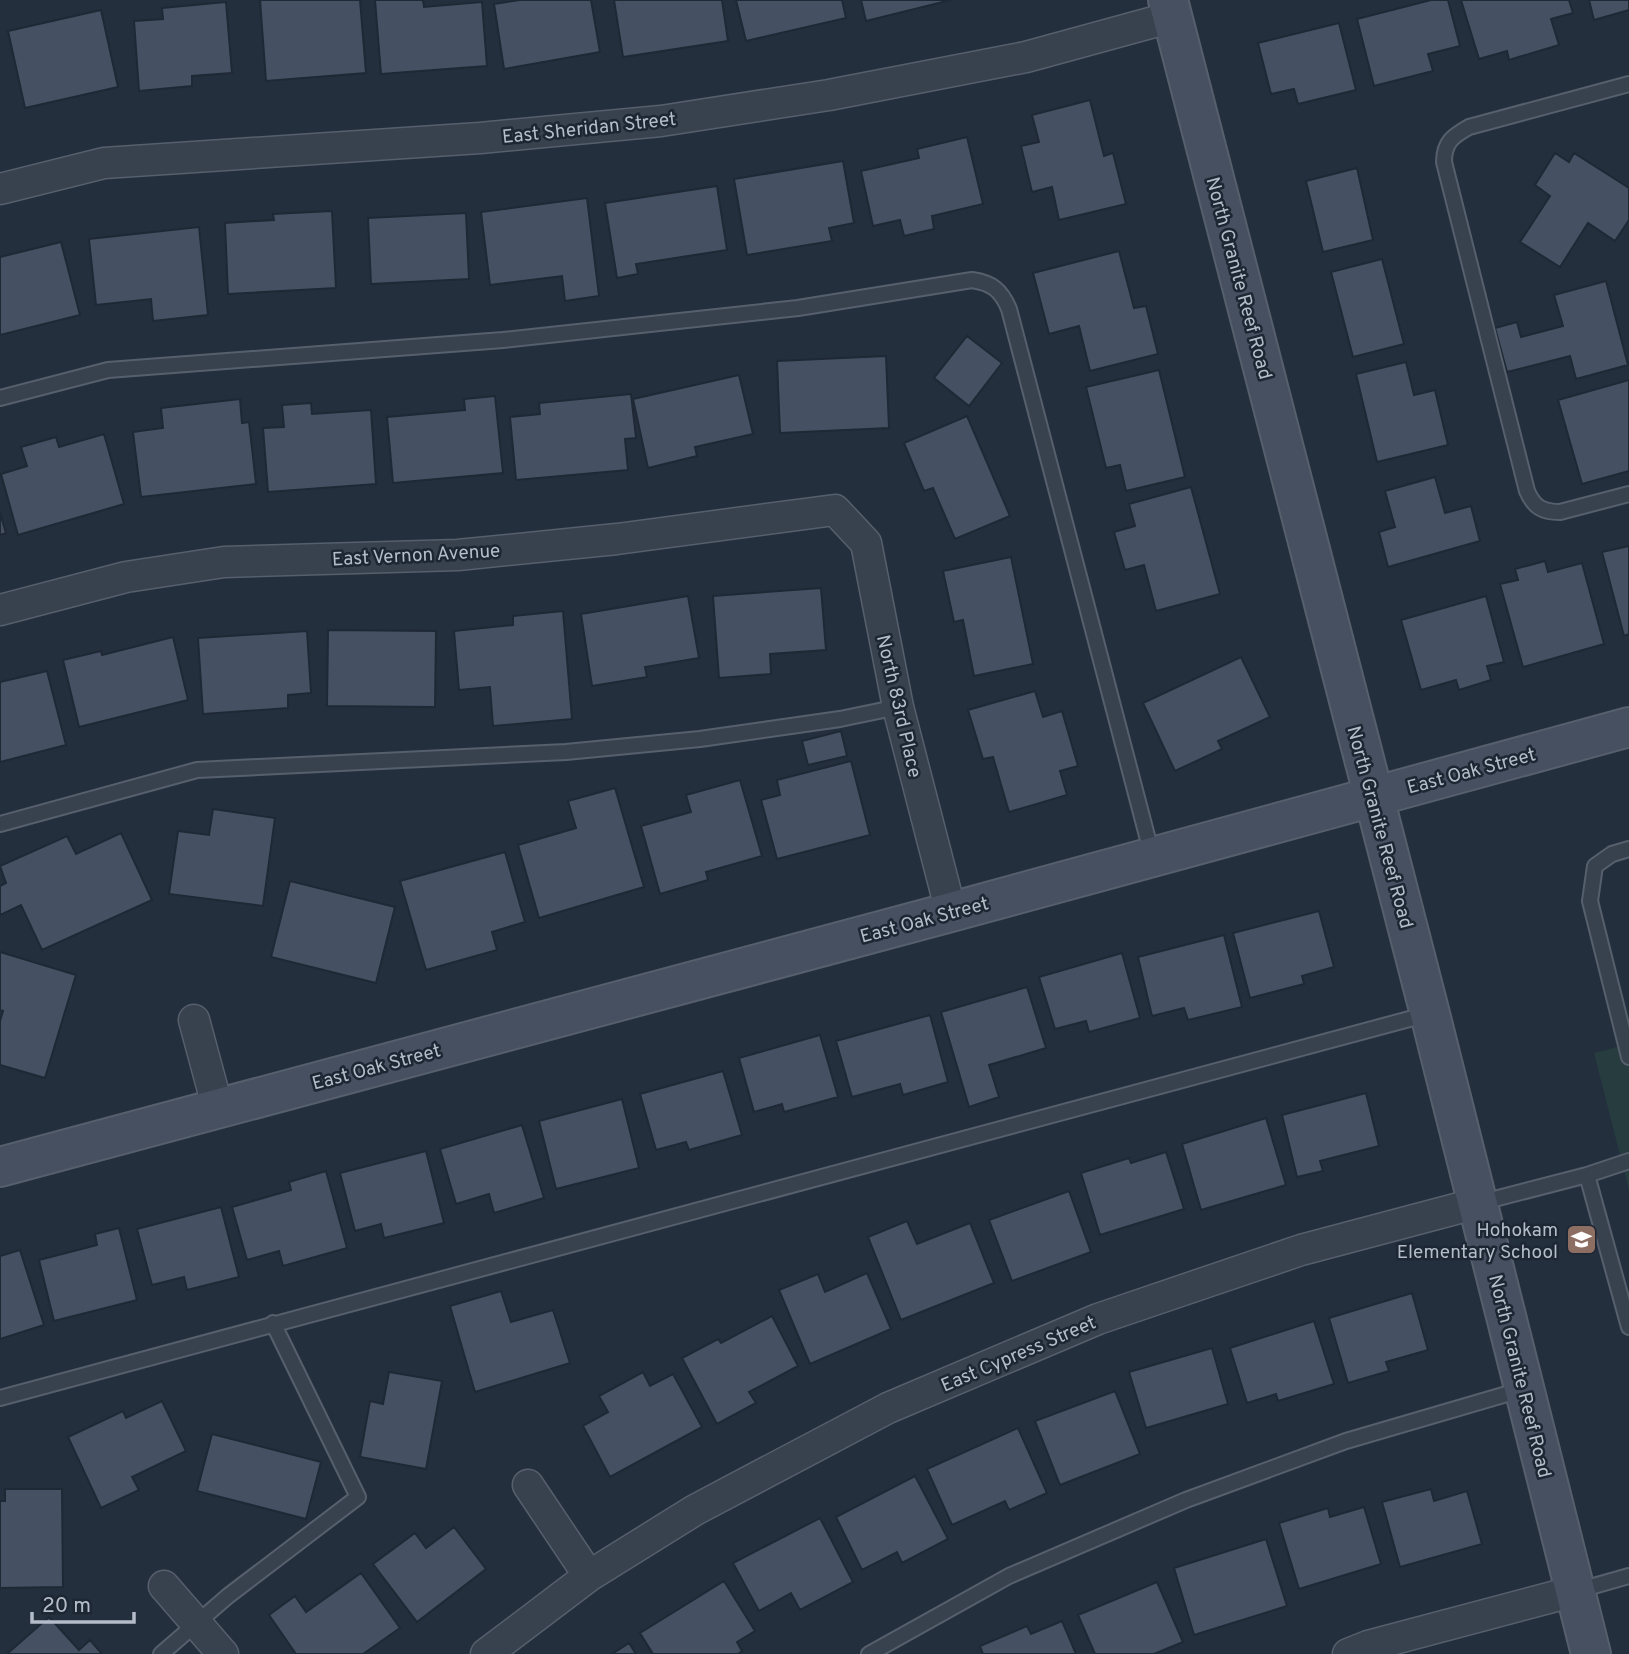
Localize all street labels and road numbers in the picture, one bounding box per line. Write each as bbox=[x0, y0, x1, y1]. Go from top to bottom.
street label: East Sheridan Street bbox=[501, 108, 677, 150]
street label: North Granite Reef Road bbox=[1199, 175, 1277, 382]
street label: East Vernon Avenue bbox=[331, 540, 501, 572]
street label: North 83rd Place bbox=[870, 633, 926, 780]
street label: North Granite Reef Road bbox=[1340, 724, 1418, 931]
street label: East Oak Street bbox=[1405, 743, 1538, 801]
street label: East Oak Street bbox=[858, 892, 991, 950]
street label: East Oak Street bbox=[310, 1039, 443, 1097]
street label: North Granite Reef Road bbox=[1482, 1272, 1556, 1481]
street label: East Cypress Street bbox=[938, 1311, 1100, 1398]

